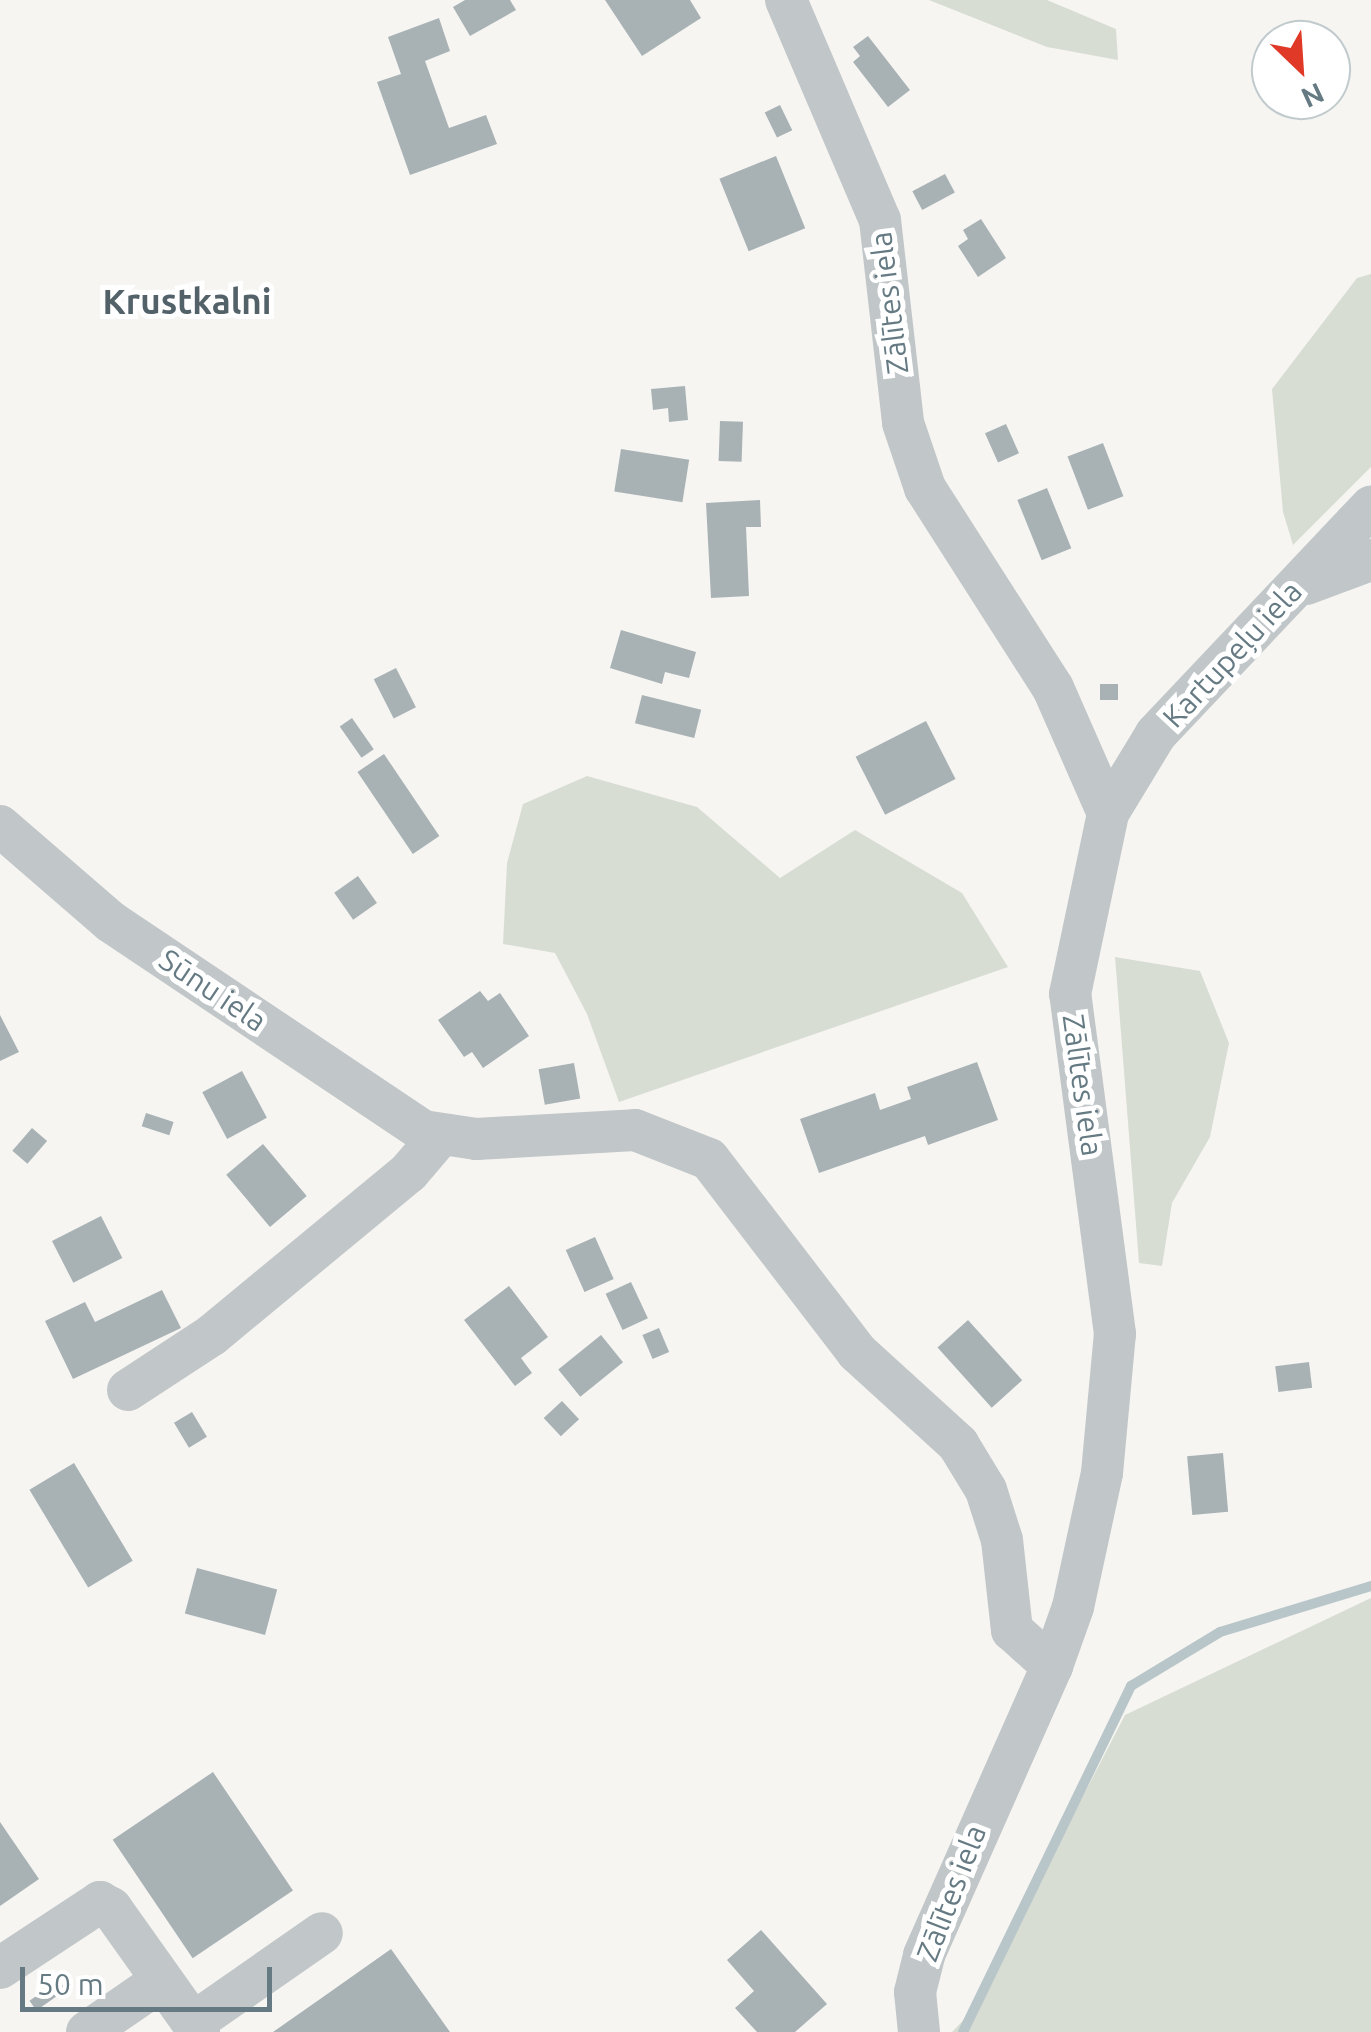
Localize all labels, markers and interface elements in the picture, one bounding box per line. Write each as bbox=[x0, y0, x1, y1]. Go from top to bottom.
north arrow bbox=[1251, 20, 1351, 120]
text: N bbox=[1297, 77, 1329, 114]
street label: Zālītes iela bbox=[862, 230, 916, 376]
district label: Krustkalni bbox=[103, 280, 271, 322]
street label: Kartupeļu iela bbox=[1155, 573, 1309, 735]
street label: Sūnu iela bbox=[153, 941, 273, 1039]
street label: Zālītes iela bbox=[1055, 1012, 1111, 1158]
street label: Zālītes iela bbox=[909, 1820, 993, 1966]
scale bar bbox=[25, 1947, 278, 2009]
text: 50 m bbox=[37, 1967, 104, 2001]

